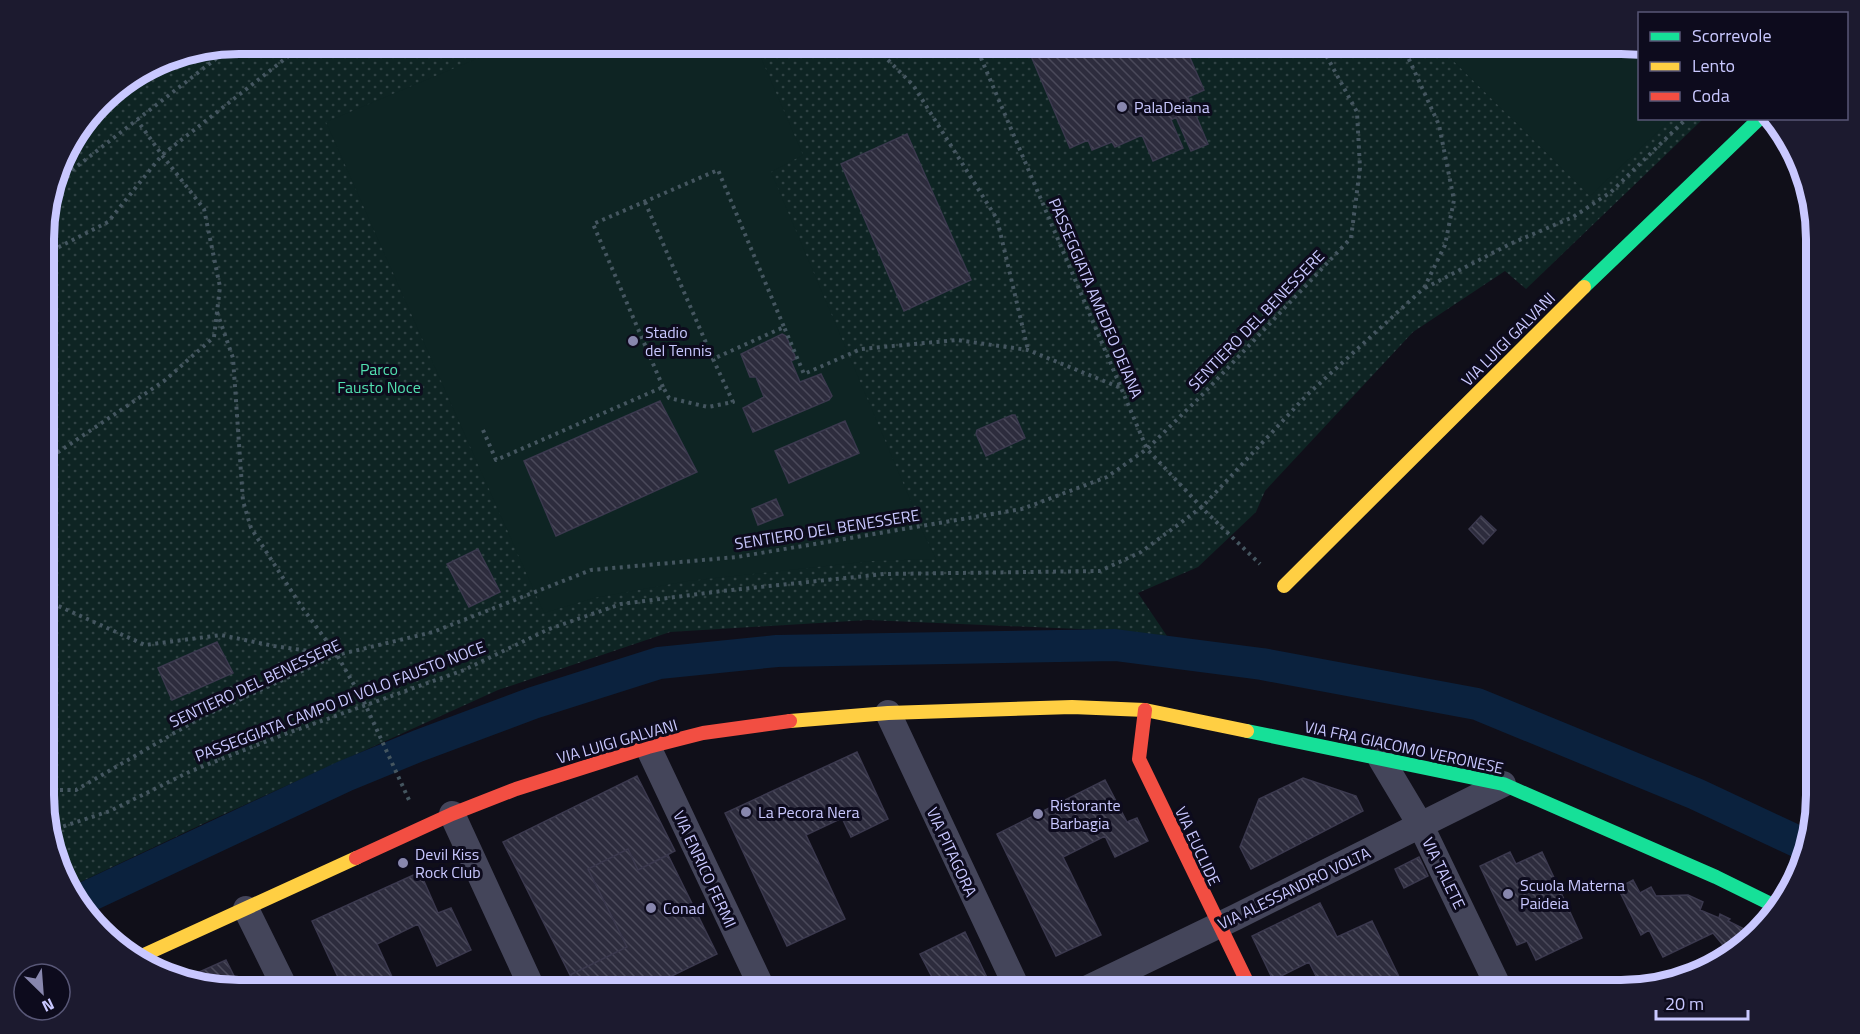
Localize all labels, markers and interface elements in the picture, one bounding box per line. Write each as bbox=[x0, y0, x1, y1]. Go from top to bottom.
legend bbox=[1638, 12, 1848, 120]
text: Scorrevole bbox=[1692, 22, 1771, 49]
text: Lento bbox=[1692, 52, 1735, 79]
text: Coda bbox=[1692, 82, 1730, 109]
place label: PalaDeiana bbox=[1134, 95, 1210, 119]
marker: PalaDeiana bbox=[1115, 100, 1129, 114]
street label: PASSEGGIATA AMEDEO DEIANA bbox=[1043, 194, 1149, 402]
street label: SENTIERO DEL BENESSERE bbox=[1182, 244, 1330, 396]
street label: VIA LUIGI GALVANI bbox=[1455, 286, 1561, 392]
place label: Stadio del Tennis bbox=[645, 320, 712, 362]
marker: Stadio del Tennis bbox=[626, 334, 640, 348]
park label: Parco Fausto Noce bbox=[337, 357, 421, 399]
street label: SENTIERO DEL BENESSERE bbox=[733, 502, 921, 555]
street label: SENTIERO DEL BENESSERE bbox=[165, 633, 345, 733]
street label: PASSEGGIATA CAMPO DI VOLO FAUSTO NOCE bbox=[191, 634, 489, 768]
street label: VIA LUIGI GALVANI bbox=[554, 712, 680, 770]
street label: VIA FRA GIACOMO VERONESE bbox=[1302, 714, 1506, 780]
place label: Ristorante Barbagia bbox=[1050, 793, 1121, 835]
place label: La Pecora Nera bbox=[758, 800, 859, 824]
street label: VIA EUCLIDE bbox=[1169, 802, 1227, 890]
street label: VIA PITAGORA bbox=[921, 803, 983, 901]
marker: La Pecora Nera bbox=[739, 805, 753, 819]
street label: VIA ENRICO FERMI bbox=[667, 806, 743, 932]
marker: Ristorante Barbagia bbox=[1031, 807, 1045, 821]
street label: VIA TALETE bbox=[1416, 833, 1472, 913]
street label: VIA ALESSANDRO VOLTA bbox=[1214, 840, 1375, 935]
place label: Devil Kiss Rock Club bbox=[415, 842, 481, 884]
marker: Devil Kiss Rock Club bbox=[396, 856, 410, 870]
place label: Scuola Materna Paideia bbox=[1520, 873, 1625, 915]
marker: Scuola Materna Paideia bbox=[1501, 887, 1515, 901]
place label: Conad bbox=[663, 896, 705, 920]
marker: Conad bbox=[644, 901, 658, 915]
north arrow bbox=[12, 962, 72, 1022]
scale bar bbox=[1656, 983, 1748, 1021]
text: 20 m bbox=[1665, 990, 1704, 1017]
text: N bbox=[38, 992, 58, 1019]

